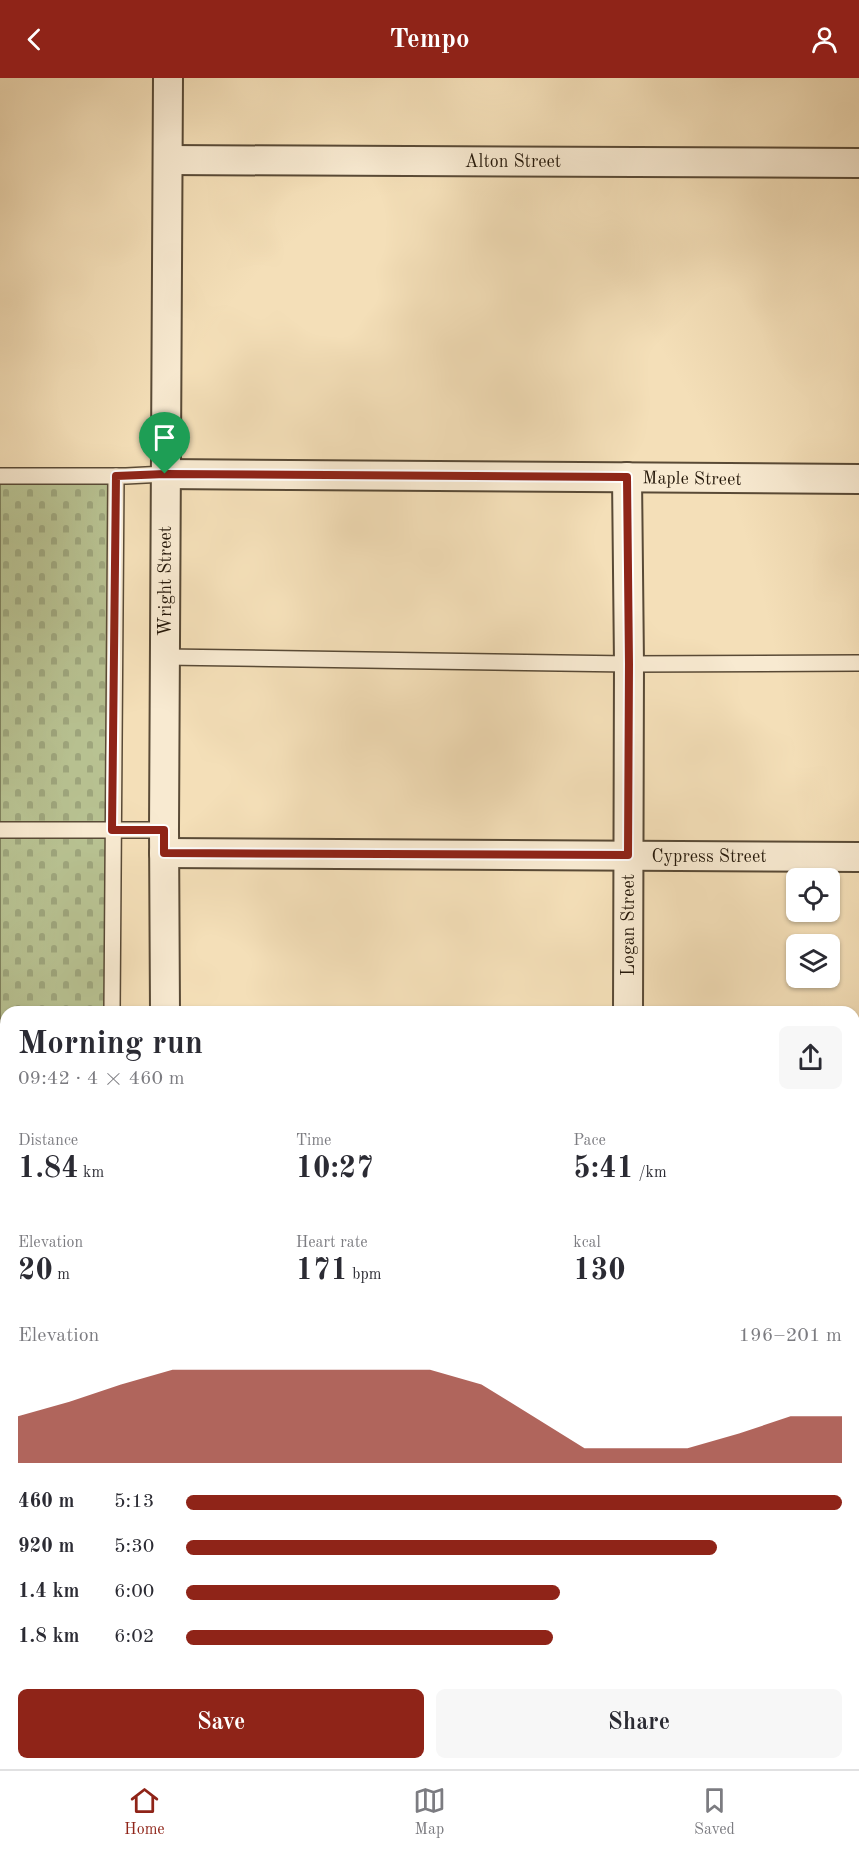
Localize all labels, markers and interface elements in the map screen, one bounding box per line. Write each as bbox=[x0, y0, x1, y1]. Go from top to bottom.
icon: back bbox=[18, 23, 51, 56]
icon: person bbox=[808, 23, 841, 56]
text: Tempo bbox=[389, 26, 470, 53]
street label: Alton Street bbox=[465, 153, 561, 171]
pin bbox=[139, 412, 190, 474]
icon: arrive bbox=[148, 421, 181, 454]
street label: Maple Street bbox=[642, 469, 742, 489]
street label: Wright Street bbox=[157, 526, 175, 636]
street label: Cypress Street bbox=[652, 848, 766, 866]
map controls bbox=[786, 868, 840, 988]
button: locate bbox=[786, 868, 840, 922]
street label: Logan Street bbox=[620, 874, 638, 976]
button: layers bbox=[786, 934, 840, 988]
button: share bbox=[779, 1026, 842, 1089]
text: Morning run bbox=[18, 1028, 203, 1061]
text: 09:42 · 4 × 460 m bbox=[18, 1069, 185, 1089]
text: Distance bbox=[18, 1133, 78, 1149]
text: Time bbox=[296, 1133, 331, 1149]
text: Pace bbox=[573, 1133, 606, 1149]
text: 1.84 bbox=[18, 1154, 79, 1184]
text: 10:27 bbox=[296, 1154, 374, 1184]
text: 5:41 bbox=[573, 1154, 634, 1184]
text: km bbox=[79, 1165, 104, 1181]
text: /km bbox=[634, 1165, 667, 1181]
text: Elevation bbox=[18, 1235, 83, 1251]
text: Heart rate bbox=[296, 1235, 368, 1251]
text: kcal bbox=[573, 1235, 601, 1251]
text: 20 bbox=[18, 1256, 53, 1286]
text: 171 bbox=[296, 1256, 348, 1286]
text: 130 bbox=[573, 1256, 626, 1286]
text: m bbox=[53, 1267, 70, 1283]
text: bpm bbox=[348, 1267, 382, 1283]
text: Elevation bbox=[18, 1326, 99, 1346]
text: 196–201 m bbox=[739, 1326, 842, 1346]
text: 460 m bbox=[18, 1492, 74, 1512]
text: 5:13 bbox=[114, 1492, 154, 1512]
text: 920 m bbox=[18, 1537, 74, 1557]
text: 5:30 bbox=[114, 1537, 154, 1557]
text: 1.4 km bbox=[18, 1582, 80, 1602]
text: 6:00 bbox=[114, 1582, 154, 1602]
text: 1.8 km bbox=[18, 1627, 80, 1647]
text: 6:02 bbox=[114, 1627, 154, 1647]
button: Save bbox=[18, 1689, 424, 1758]
button: Share bbox=[436, 1689, 842, 1758]
tab: Home bbox=[124, 1784, 165, 1840]
tab: Map bbox=[413, 1784, 446, 1840]
tab: Saved bbox=[694, 1784, 735, 1840]

